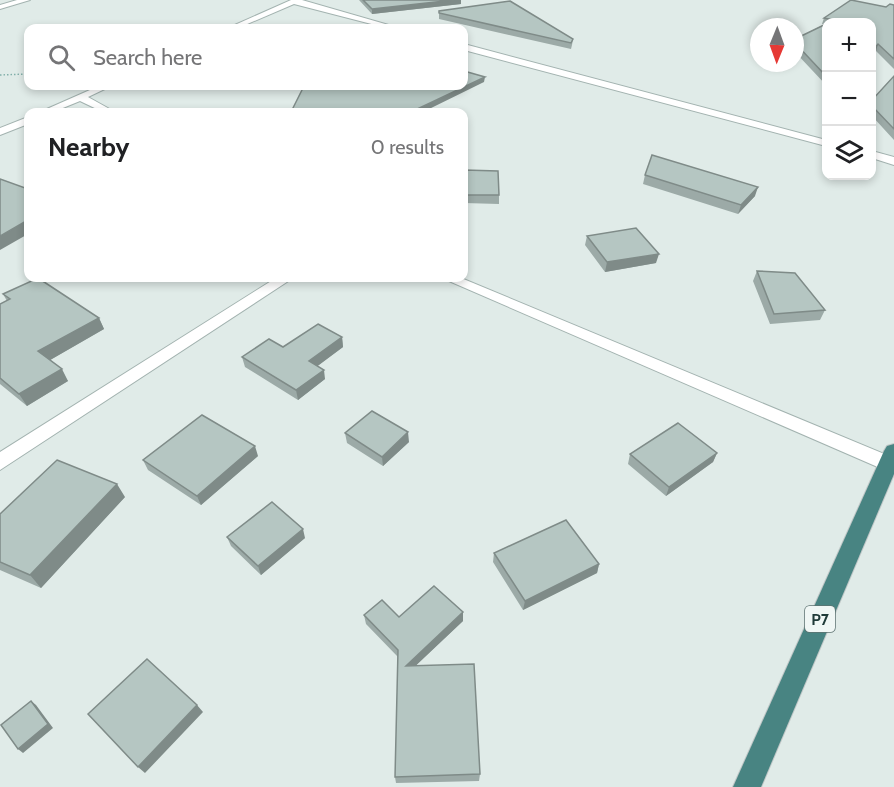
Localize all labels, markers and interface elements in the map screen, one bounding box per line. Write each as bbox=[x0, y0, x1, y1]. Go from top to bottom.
north arrow bbox=[750, 18, 804, 72]
map controls bbox=[822, 18, 876, 180]
button: + bbox=[822, 18, 876, 72]
search box bbox=[24, 24, 468, 90]
icon: search bbox=[45, 41, 78, 74]
text: Search here bbox=[93, 44, 202, 71]
button: − bbox=[822, 72, 876, 126]
button: layers bbox=[822, 126, 876, 180]
text: Nearby bbox=[48, 131, 129, 163]
text: 0 results bbox=[371, 135, 444, 159]
road number: P7 bbox=[805, 606, 835, 632]

